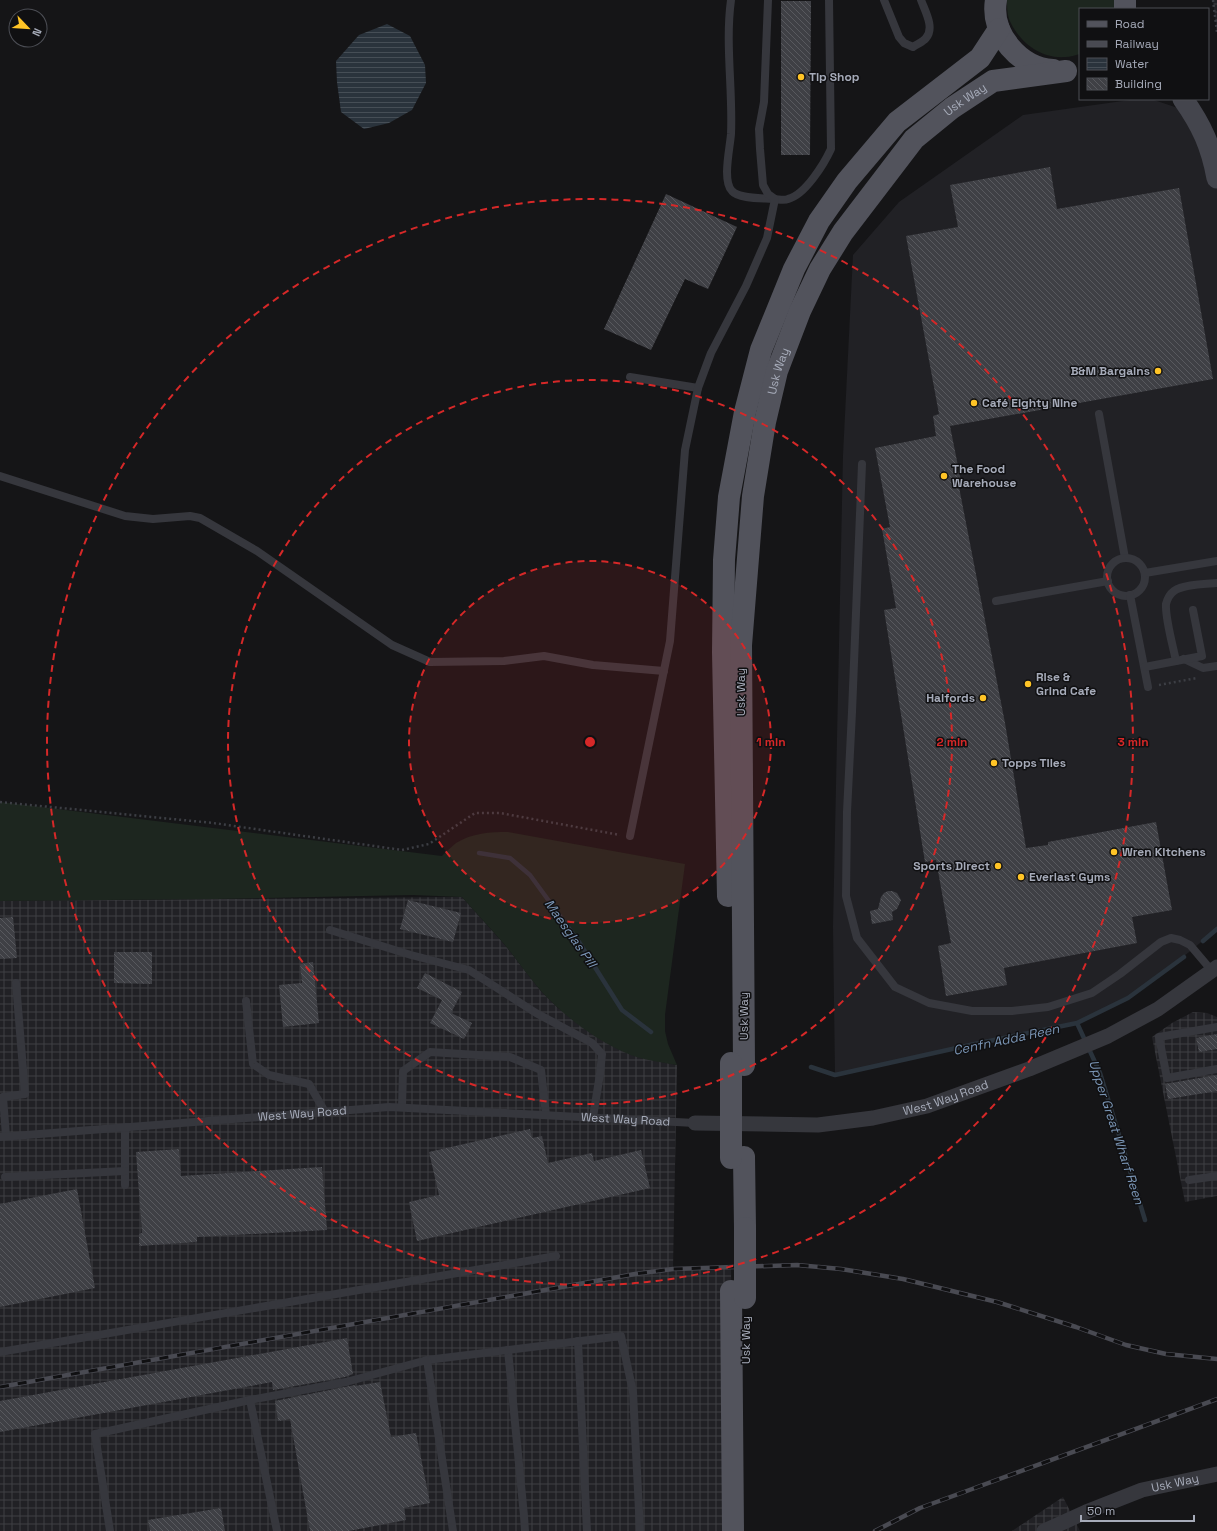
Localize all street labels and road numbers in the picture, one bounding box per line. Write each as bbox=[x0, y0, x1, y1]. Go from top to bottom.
street label: Usk Way bbox=[940, 79, 990, 120]
street label: Usk Way bbox=[764, 345, 793, 396]
street label: Usk Way bbox=[733, 668, 749, 716]
street label: Usk Way bbox=[736, 992, 752, 1040]
street label: West Way Road bbox=[901, 1076, 991, 1119]
street label: West Way Road bbox=[257, 1102, 347, 1125]
street label: West Way Road bbox=[581, 1109, 671, 1130]
street label: Usk Way bbox=[738, 1316, 754, 1364]
street label: Usk Way bbox=[1150, 1470, 1200, 1496]

